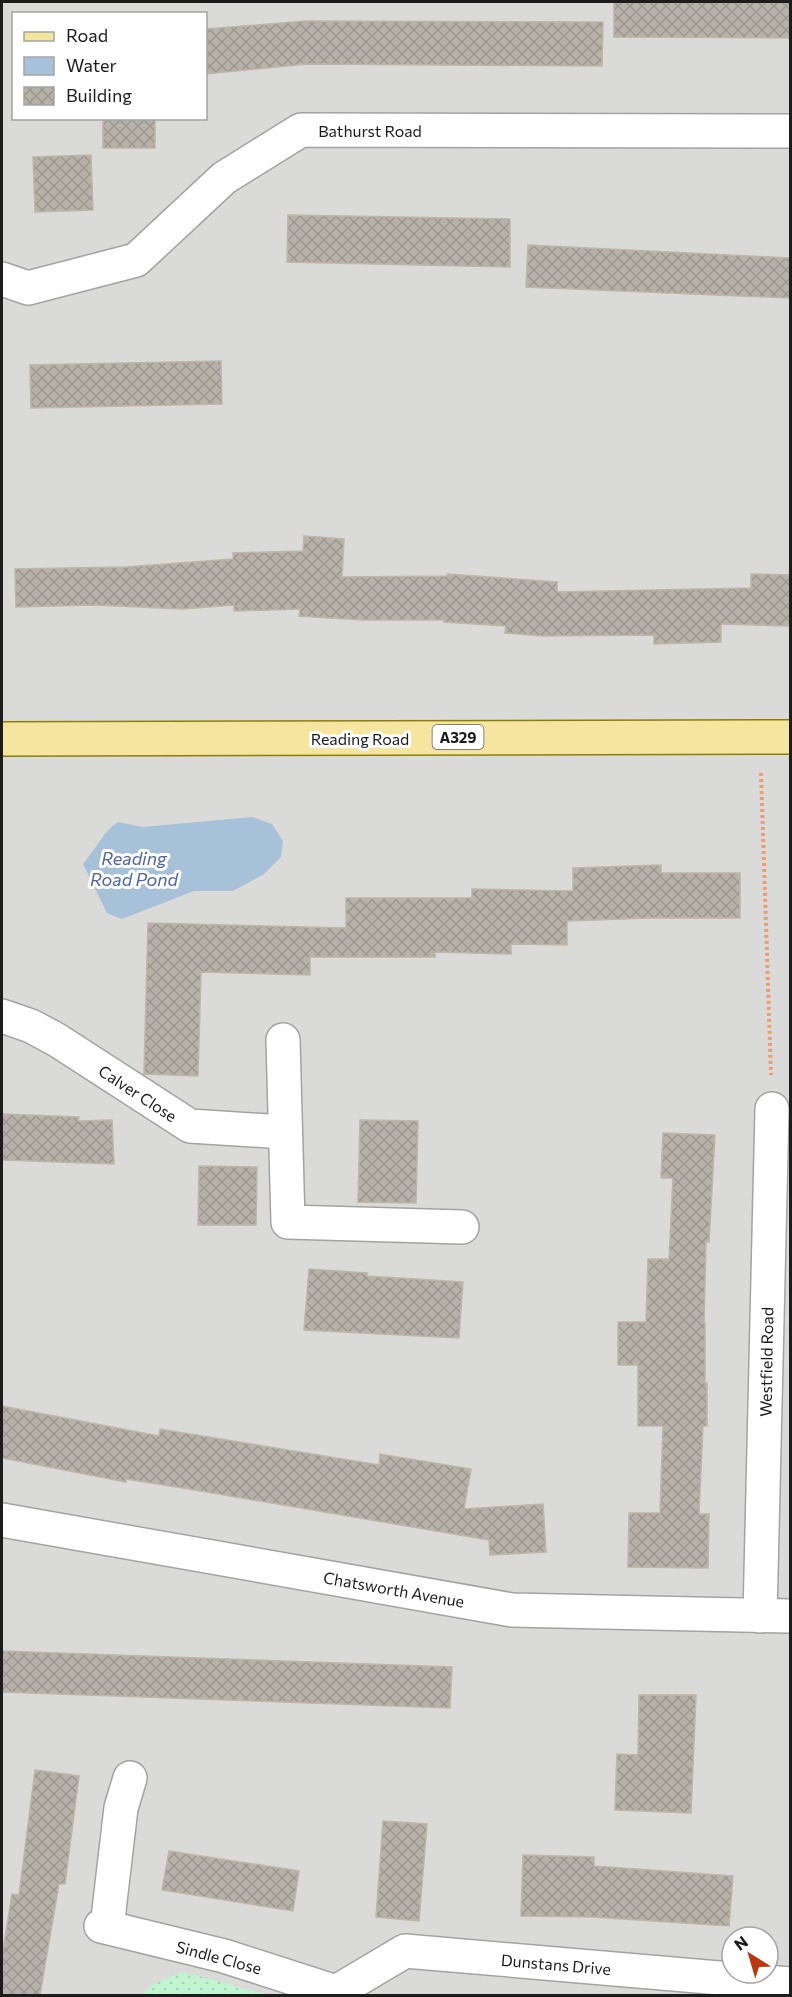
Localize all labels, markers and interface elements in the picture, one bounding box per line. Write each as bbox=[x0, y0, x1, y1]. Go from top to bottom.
legend bbox=[12, 12, 207, 120]
text: Road bbox=[66, 24, 108, 46]
text: Water bbox=[66, 54, 117, 76]
text: Building bbox=[66, 84, 132, 106]
street label: Bathurst Road bbox=[318, 121, 422, 140]
road number: A329 bbox=[432, 725, 484, 749]
street label: Reading Road bbox=[311, 729, 409, 748]
water label: Reading Road Pond bbox=[90, 847, 179, 890]
street label: Calver Close bbox=[95, 1061, 181, 1125]
street label: Westfield Road bbox=[756, 1307, 776, 1417]
street label: Chatsworth Avenue bbox=[322, 1567, 466, 1611]
north arrow bbox=[720, 1925, 780, 1985]
text: N bbox=[730, 1931, 751, 1954]
street label: Sindle Close bbox=[174, 1936, 264, 1978]
street label: Dunstans Drive bbox=[500, 1950, 612, 1978]

